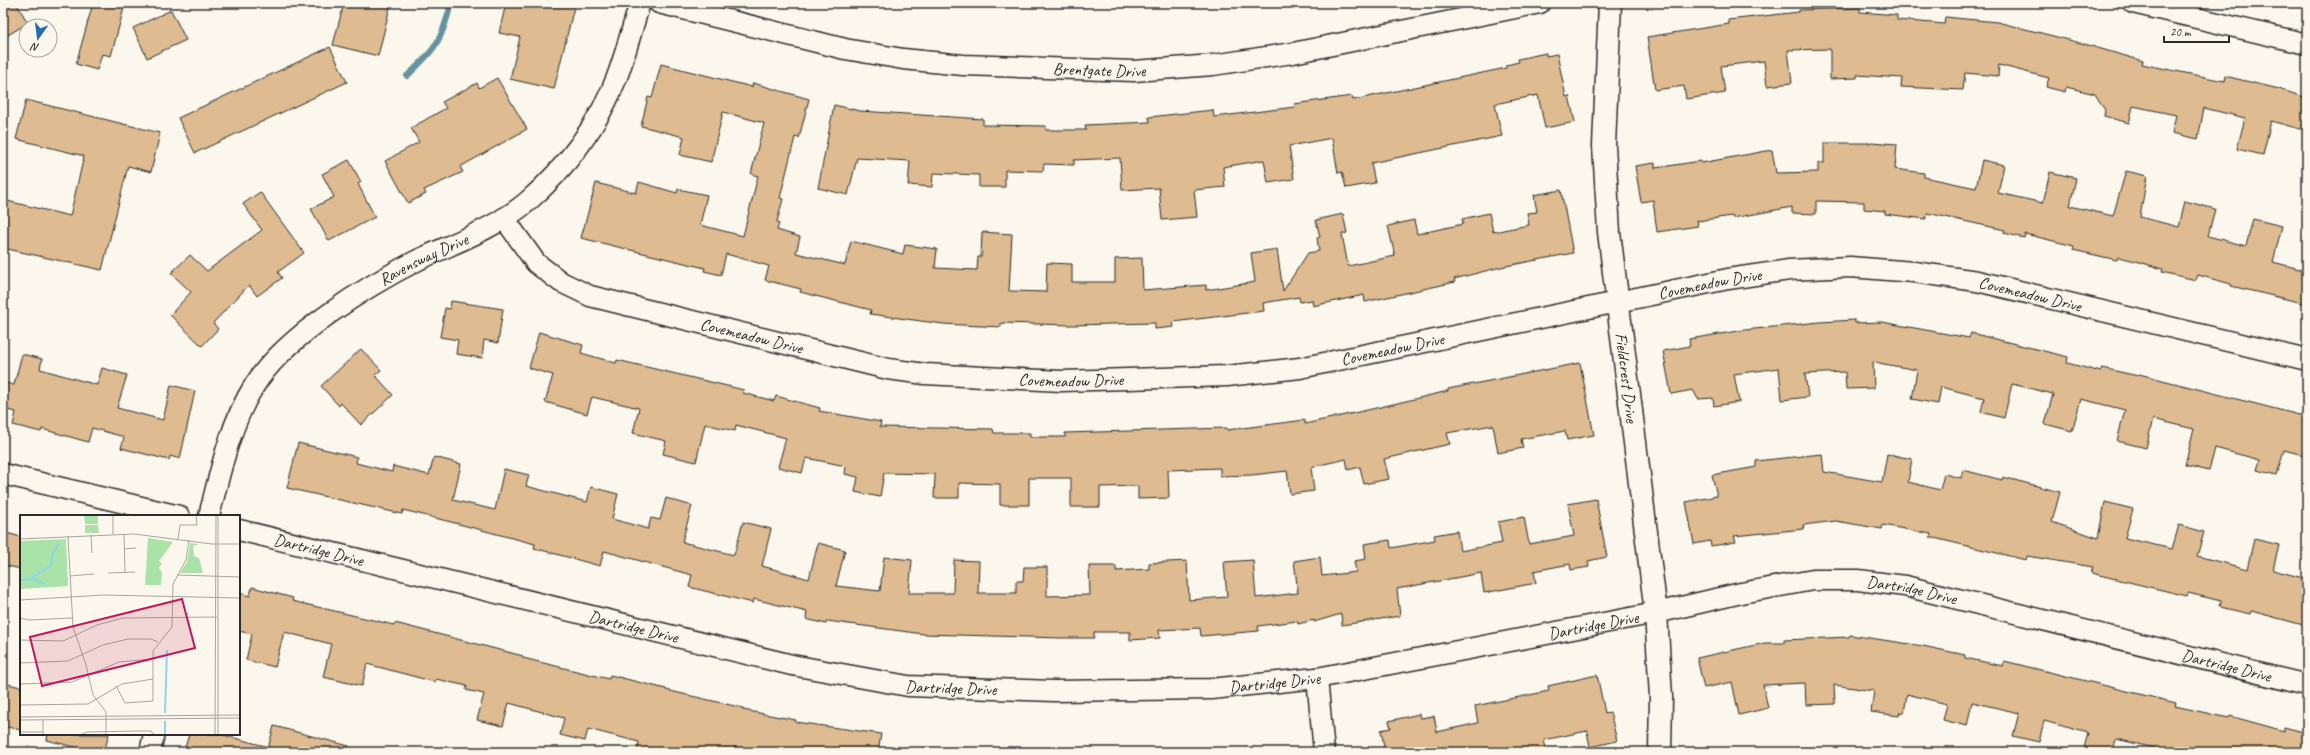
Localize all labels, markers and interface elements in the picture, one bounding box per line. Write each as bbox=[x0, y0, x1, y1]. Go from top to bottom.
north arrow bbox=[18, 18, 58, 58]
scale bar bbox=[2164, 18, 2229, 44]
text: 20 m bbox=[2170, 24, 2192, 40]
text: N bbox=[28, 40, 41, 55]
street label: Brentgate Drive bbox=[1053, 58, 1148, 82]
street label: Ravensway Drive bbox=[375, 228, 473, 290]
street label: Covemeadow Drive bbox=[1656, 264, 1764, 304]
street label: Covemeadow Drive bbox=[1977, 272, 2085, 317]
street label: Covemeadow Drive bbox=[698, 313, 806, 359]
street label: Covemeadow Drive bbox=[1339, 328, 1447, 370]
street label: Fieldcrest Drive bbox=[1611, 332, 1643, 425]
street label: Covemeadow Drive bbox=[1018, 369, 1125, 392]
inset map bbox=[20, 515, 240, 735]
street label: Dartridge Drive bbox=[272, 529, 367, 571]
street label: Dartridge Drive bbox=[1865, 571, 1960, 610]
street label: Dartridge Drive bbox=[587, 606, 682, 648]
street label: Dartridge Drive bbox=[1546, 606, 1641, 644]
street label: Dartridge Drive bbox=[2180, 645, 2275, 687]
street label: Dartridge Drive bbox=[1228, 667, 1323, 698]
street label: Dartridge Drive bbox=[905, 676, 998, 700]

